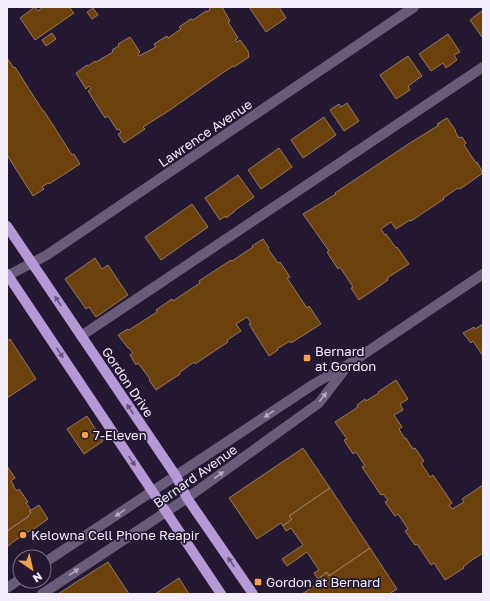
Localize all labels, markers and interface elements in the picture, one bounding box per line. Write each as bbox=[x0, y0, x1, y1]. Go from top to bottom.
street label: Lawrence Avenue bbox=[155, 96, 255, 170]
one-way arrow bbox=[54, 296, 62, 306]
place label: Bernard at Gordon bbox=[315, 343, 376, 374]
street label: Gordon Drive bbox=[99, 344, 157, 420]
one-way arrow bbox=[56, 348, 64, 359]
marker: Bernard at Gordon bbox=[302, 353, 312, 363]
one-way arrow bbox=[319, 392, 327, 403]
one-way arrow bbox=[126, 404, 134, 414]
one-way arrow bbox=[264, 410, 274, 418]
place label: 7-Eleven bbox=[93, 427, 147, 443]
marker: 7-Eleven bbox=[80, 430, 90, 440]
street label: Bernard Avenue bbox=[150, 441, 240, 511]
one-way arrow bbox=[128, 456, 136, 467]
one-way arrow bbox=[214, 471, 224, 479]
one-way arrow bbox=[115, 509, 125, 517]
place label: Kelowna Cell Phone Reapir bbox=[31, 527, 199, 543]
marker: Kelowna Cell Phone Reapir bbox=[18, 530, 28, 540]
north arrow bbox=[12, 549, 52, 589]
one-way arrow bbox=[228, 556, 235, 568]
one-way arrow bbox=[68, 569, 80, 576]
text: N bbox=[31, 570, 45, 585]
place label: Gordon at Bernard bbox=[266, 574, 380, 590]
marker: Gordon at Bernard bbox=[253, 577, 263, 587]

